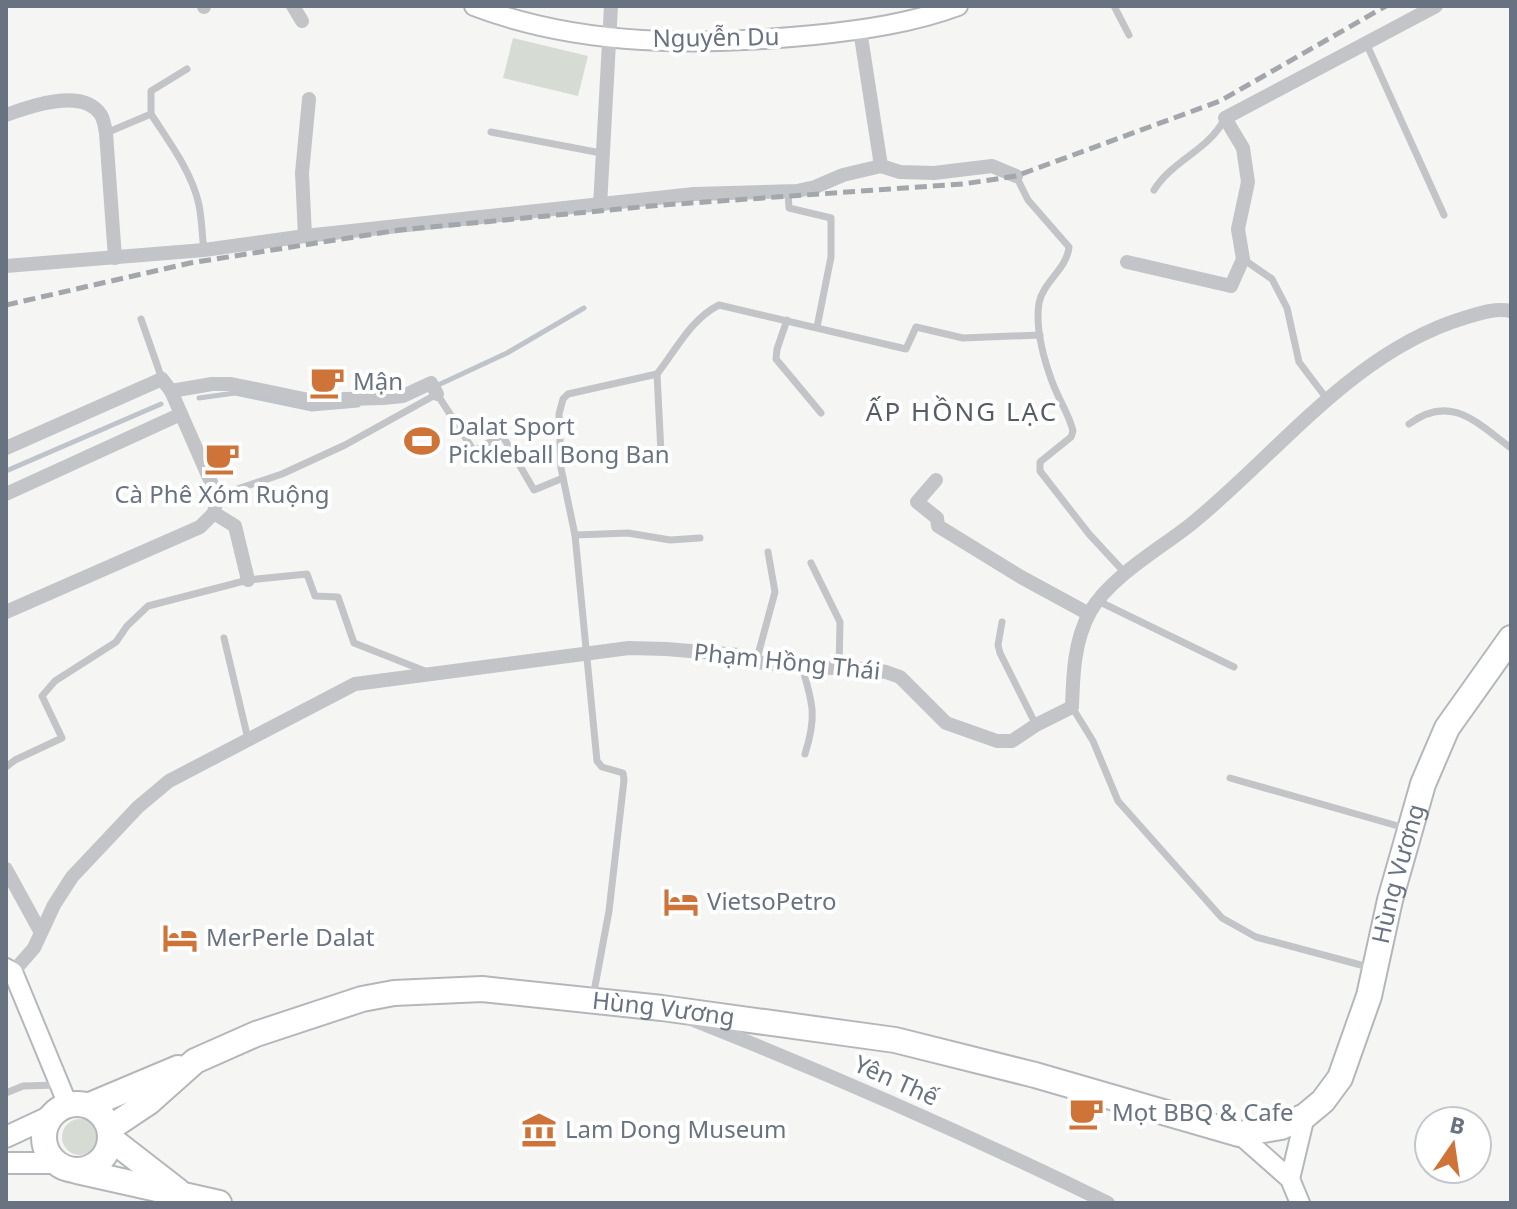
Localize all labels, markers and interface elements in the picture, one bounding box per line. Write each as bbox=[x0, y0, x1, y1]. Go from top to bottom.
street label: Nguyễn Du bbox=[652, 19, 780, 54]
cafe icon: Mận bbox=[308, 363, 346, 401]
place label: Mận bbox=[353, 364, 403, 397]
district label: ẤP HỒNG LẠC bbox=[866, 393, 1058, 429]
place label: Dalat Sport Pickleball Bong Ban bbox=[448, 409, 669, 470]
sports icon: Dalat Sport Pickleball Bong Ban bbox=[403, 422, 441, 460]
cafe icon: Cà Phê Xóm Ruộng bbox=[203, 439, 241, 477]
place label: Cà Phê Xóm Ruộng bbox=[114, 477, 330, 510]
street label: Phạm Hồng Thái bbox=[692, 634, 882, 687]
street label: Hùng Vương bbox=[1363, 800, 1432, 946]
hotel icon: VietsoPetro bbox=[662, 883, 700, 921]
place label: VietsoPetro bbox=[707, 884, 836, 917]
hotel icon: MerPerle Dalat bbox=[161, 919, 199, 957]
place label: MerPerle Dalat bbox=[206, 920, 375, 953]
street label: Hùng Vương bbox=[591, 983, 737, 1033]
street label: Yên Thế bbox=[849, 1047, 944, 1113]
cafe icon: Mọt BBQ & Cafe bbox=[1067, 1094, 1105, 1132]
place label: Mọt BBQ & Cafe bbox=[1112, 1095, 1294, 1128]
north arrow bbox=[1413, 1105, 1493, 1185]
text: B bbox=[1447, 1108, 1468, 1141]
museum icon: Lam Dong Museum bbox=[520, 1111, 558, 1149]
place label: Lam Dong Museum bbox=[565, 1112, 787, 1145]

